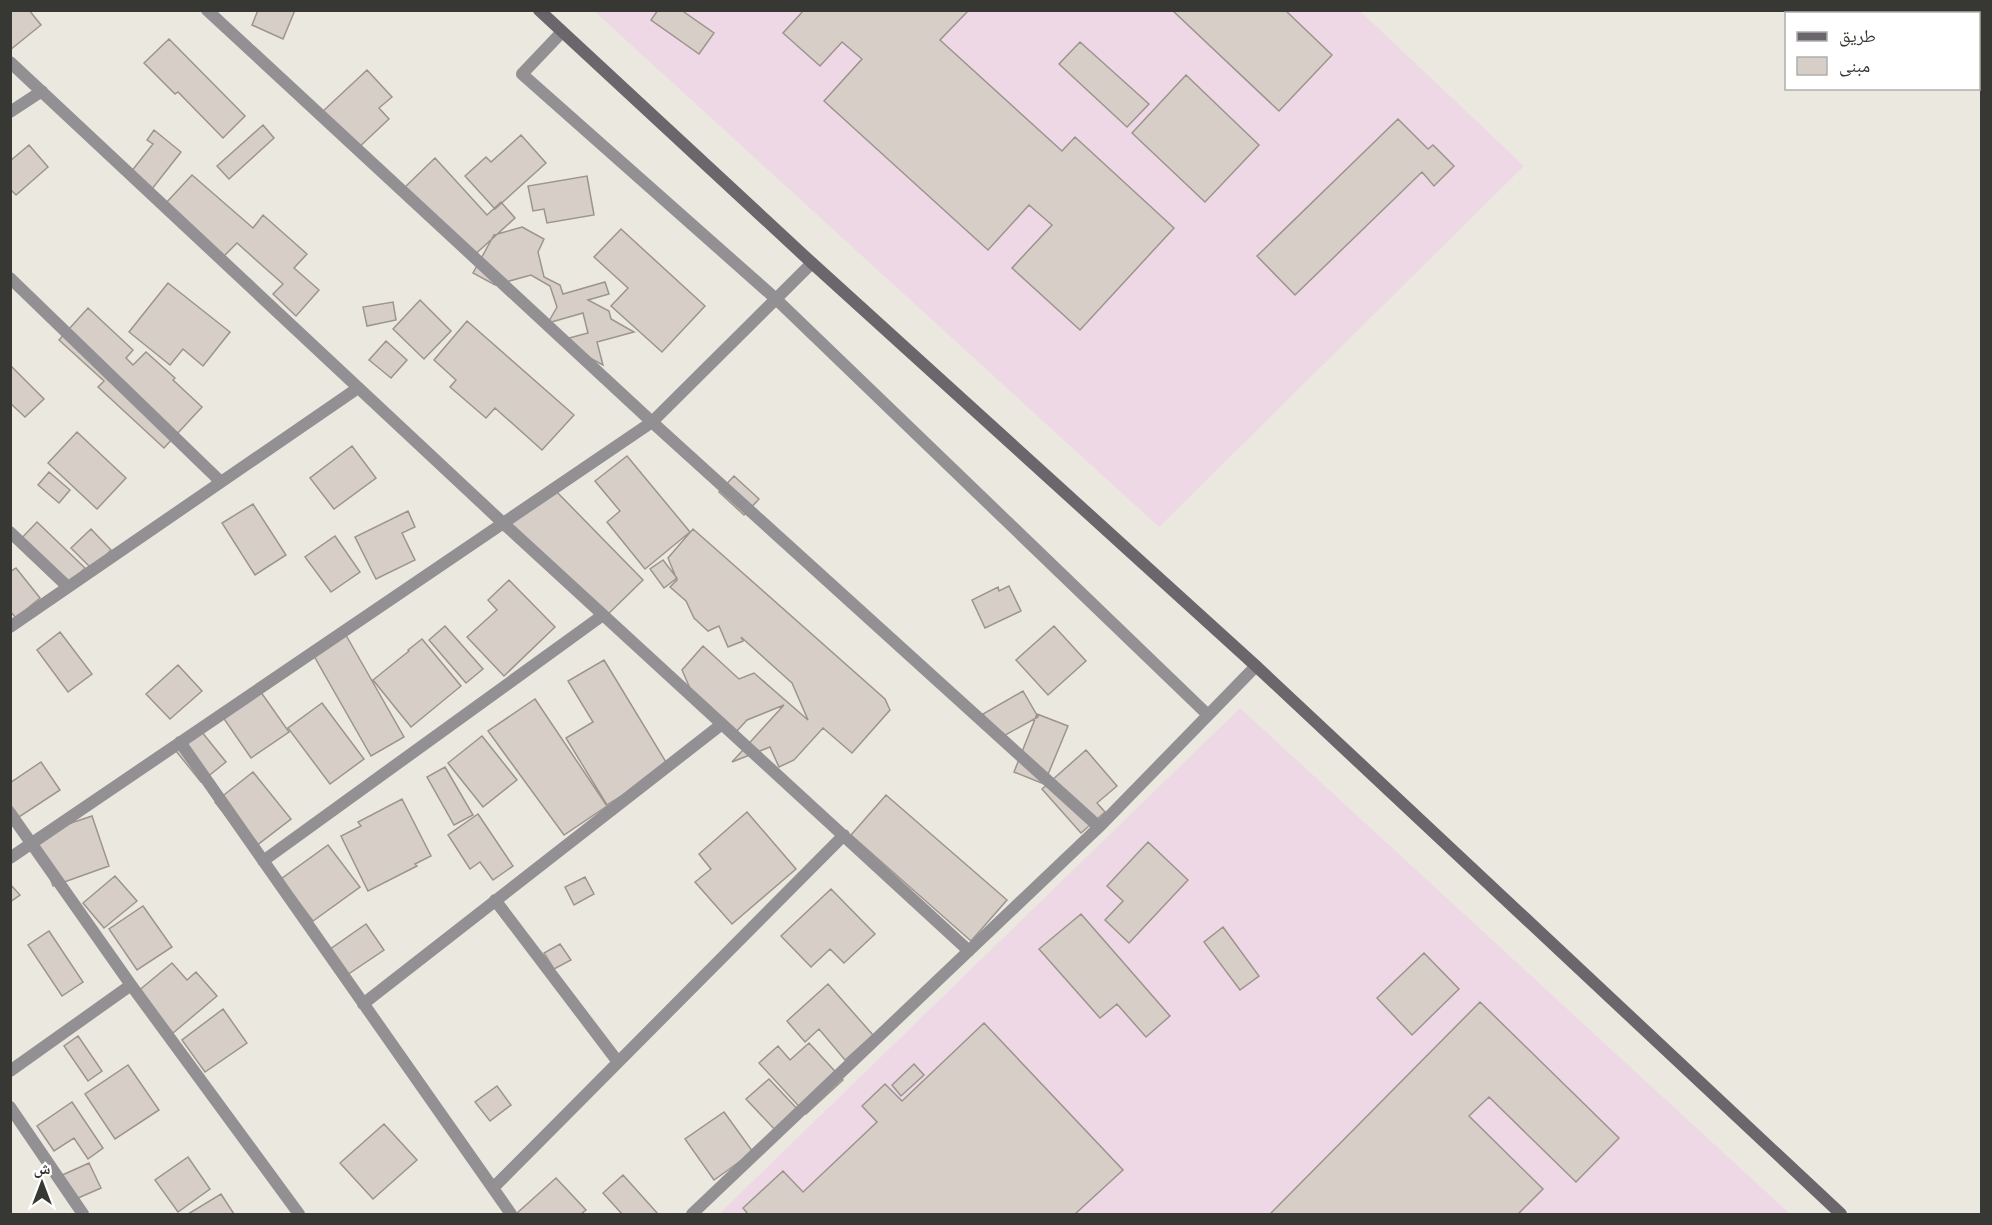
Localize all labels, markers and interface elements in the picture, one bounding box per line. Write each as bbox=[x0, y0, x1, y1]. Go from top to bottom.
legend bbox=[1785, 12, 1980, 90]
text: طريق bbox=[1839, 23, 1876, 47]
text: مبنى bbox=[1839, 53, 1870, 77]
north arrow bbox=[12, 1153, 72, 1213]
text: ش bbox=[34, 1157, 51, 1179]

